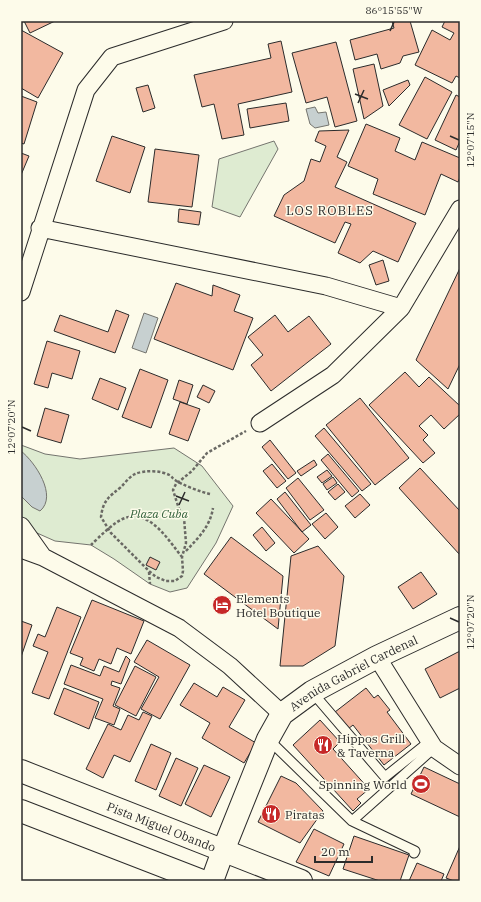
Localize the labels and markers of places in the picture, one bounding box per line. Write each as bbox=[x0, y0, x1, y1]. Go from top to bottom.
place label: Elements Hotel Boutique bbox=[236, 591, 321, 620]
hotel icon: Elements Hotel Boutique bbox=[211, 594, 233, 616]
place label: Hippos Grill & Taverna bbox=[337, 731, 406, 760]
restaurant icon: Hippos Grill & Taverna bbox=[312, 734, 334, 756]
sports icon: Spinning World bbox=[410, 773, 432, 795]
place label: Spinning World bbox=[319, 777, 407, 792]
restaurant icon: Piratas bbox=[260, 803, 282, 825]
place label: Piratas bbox=[285, 807, 325, 822]

